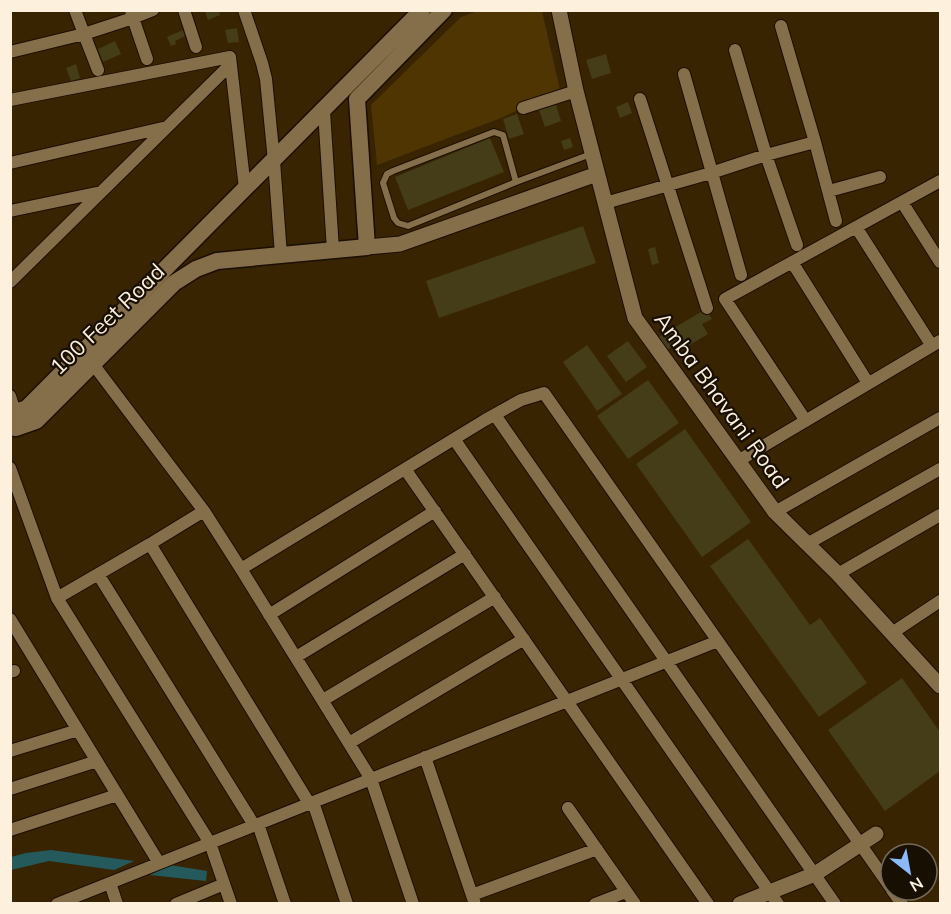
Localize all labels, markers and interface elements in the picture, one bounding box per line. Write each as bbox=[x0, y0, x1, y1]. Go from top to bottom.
street label: 100 Feet Road bbox=[44, 257, 170, 381]
street label: Amba Bhavani Road bbox=[649, 306, 795, 494]
north arrow bbox=[879, 842, 939, 902]
text: N bbox=[906, 873, 927, 897]

